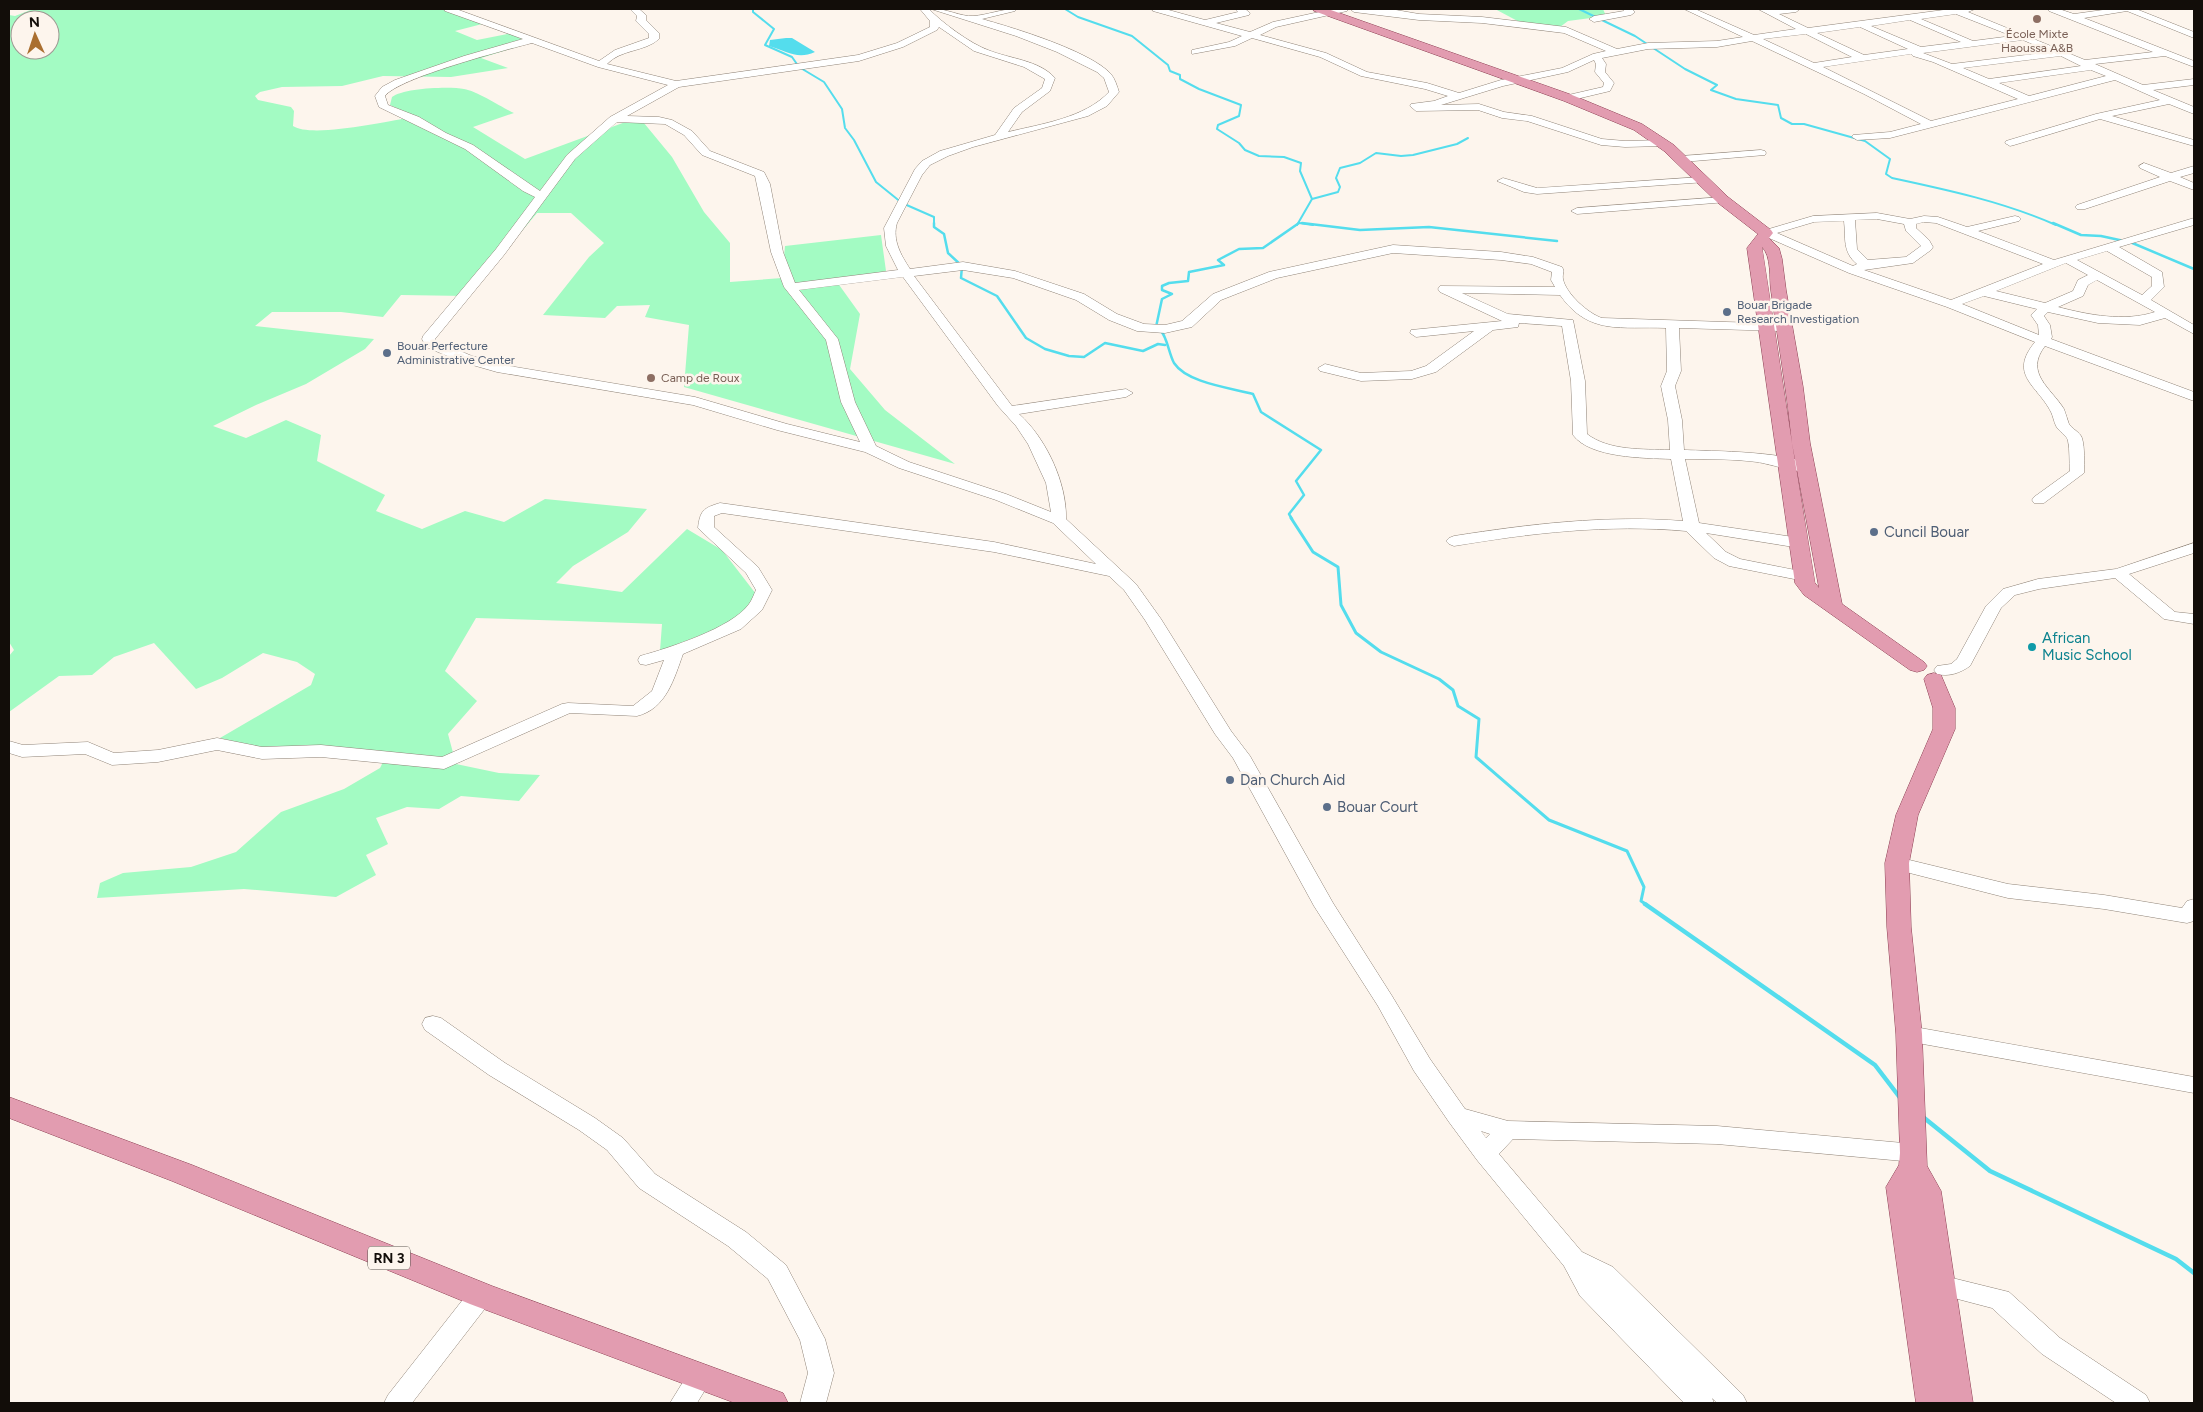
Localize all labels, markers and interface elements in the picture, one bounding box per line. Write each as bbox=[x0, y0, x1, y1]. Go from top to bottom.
north arrow bbox=[10, 10, 60, 60]
marker: École Mixte Haoussa A&B bbox=[2031, 13, 2043, 25]
text: N bbox=[28, 14, 40, 31]
place label: École Mixte Haoussa A&B bbox=[2001, 27, 2073, 55]
place label: Bouar Brigade Research Investigation bbox=[1737, 298, 1859, 326]
marker: Bouar Brigade Research Investigation bbox=[1721, 306, 1733, 318]
place label: Bouar Perfecture Administrative Center bbox=[397, 339, 515, 367]
marker: Bouar Perfecture Administrative Center bbox=[381, 347, 393, 359]
place label: Camp de Roux bbox=[661, 371, 740, 385]
marker: Camp de Roux bbox=[645, 372, 657, 384]
place label: Cuncil Bouar bbox=[1884, 523, 1969, 541]
marker: Cuncil Bouar bbox=[1868, 526, 1880, 538]
place label: African Music School bbox=[2042, 629, 2132, 664]
marker: African Music School bbox=[2026, 641, 2038, 653]
place label: Dan Church Aid bbox=[1240, 771, 1345, 789]
marker: Dan Church Aid bbox=[1224, 774, 1236, 786]
place label: Bouar Court bbox=[1337, 798, 1419, 816]
marker: Bouar Court bbox=[1321, 801, 1333, 813]
road number: RN 3 bbox=[368, 1246, 410, 1270]

